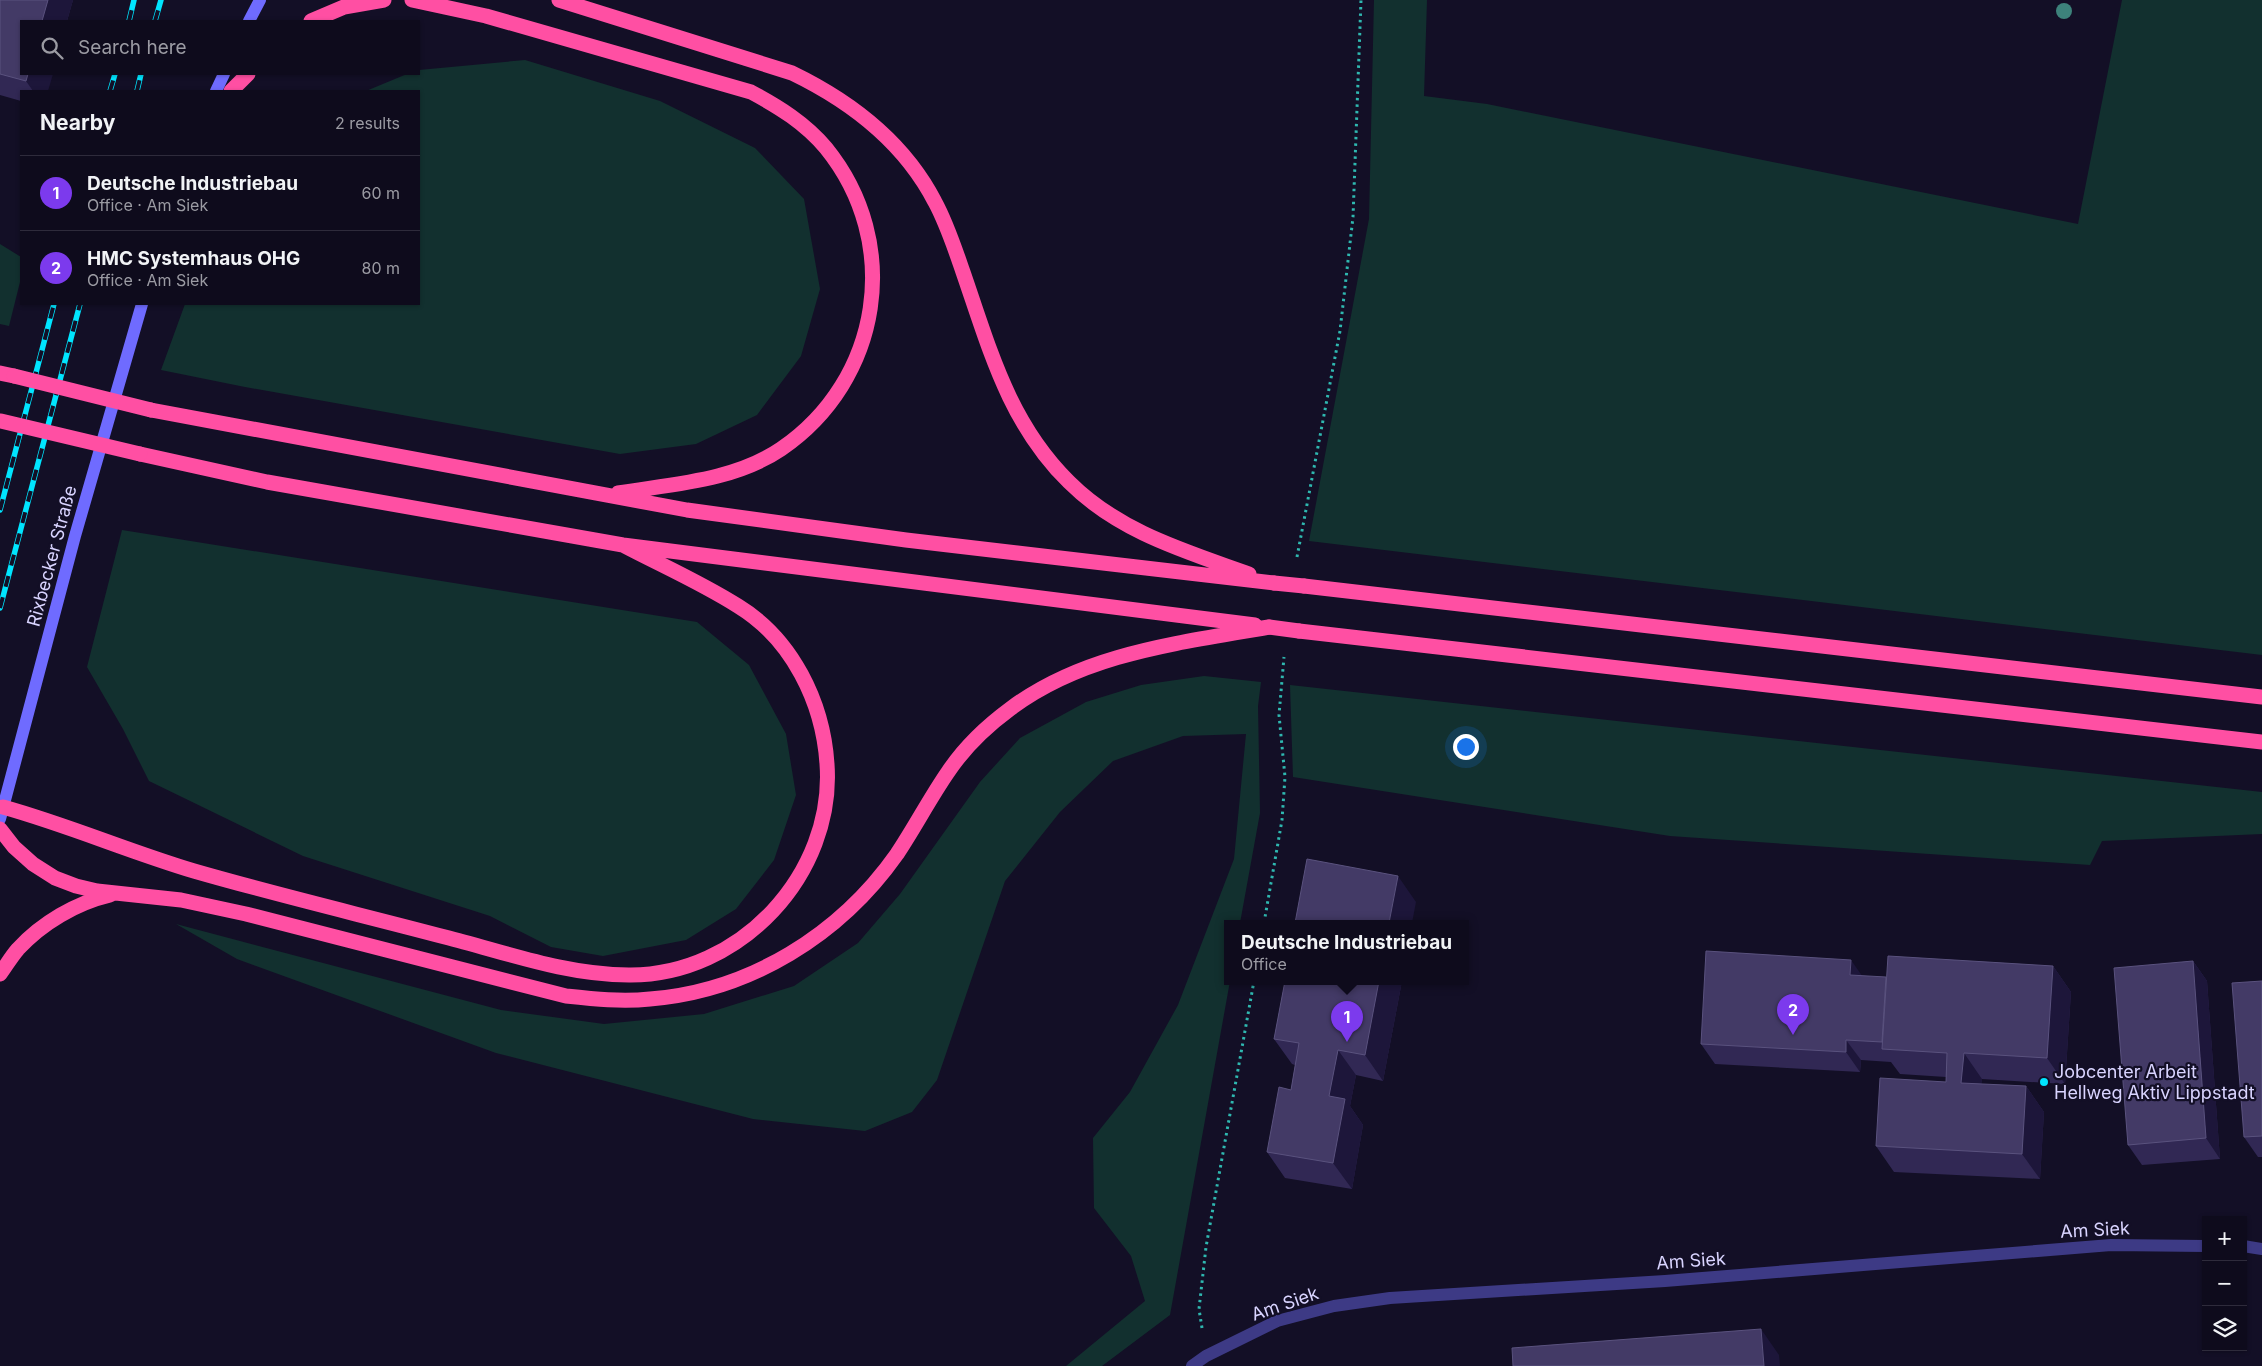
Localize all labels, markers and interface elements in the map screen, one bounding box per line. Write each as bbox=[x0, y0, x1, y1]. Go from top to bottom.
search box bbox=[20, 20, 420, 75]
icon: search bbox=[38, 34, 66, 62]
text: Search here bbox=[78, 36, 187, 59]
text: Nearby bbox=[40, 110, 115, 135]
text: 2 results bbox=[335, 113, 400, 133]
text: Deutsche Industriebau bbox=[87, 172, 298, 195]
text: 1 bbox=[53, 183, 59, 203]
text: 60 m bbox=[361, 183, 400, 203]
text: Office · Am Siek bbox=[87, 195, 208, 215]
text: HMC Systemhaus OHG bbox=[87, 247, 300, 270]
text: 2 bbox=[51, 258, 61, 278]
text: 80 m bbox=[361, 258, 400, 278]
text: Office · Am Siek bbox=[87, 270, 208, 290]
street label: Rixbecker Straße bbox=[23, 483, 80, 629]
your location bbox=[1453, 734, 1479, 760]
popup bbox=[1224, 920, 1469, 985]
text: Deutsche Industriebau bbox=[1241, 931, 1452, 954]
text: Office bbox=[1241, 954, 1287, 974]
pin: 2 bbox=[1777, 994, 1809, 1035]
pin: 1 bbox=[1331, 1001, 1363, 1042]
place label: Jobcenter Arbeit Hellweg Aktiv Lippstadt bbox=[2054, 1061, 2255, 1103]
marker: Jobcenter Arbeit Hellweg Aktiv Lippstadt bbox=[2038, 1076, 2050, 1088]
map controls bbox=[2202, 1216, 2247, 1351]
button: + bbox=[2202, 1216, 2247, 1261]
street label: Am Siek bbox=[2060, 1217, 2130, 1242]
street label: Am Siek bbox=[1656, 1248, 1726, 1273]
button: − bbox=[2202, 1261, 2247, 1306]
street label: Am Siek bbox=[1249, 1282, 1321, 1325]
button: layers bbox=[2202, 1306, 2247, 1351]

